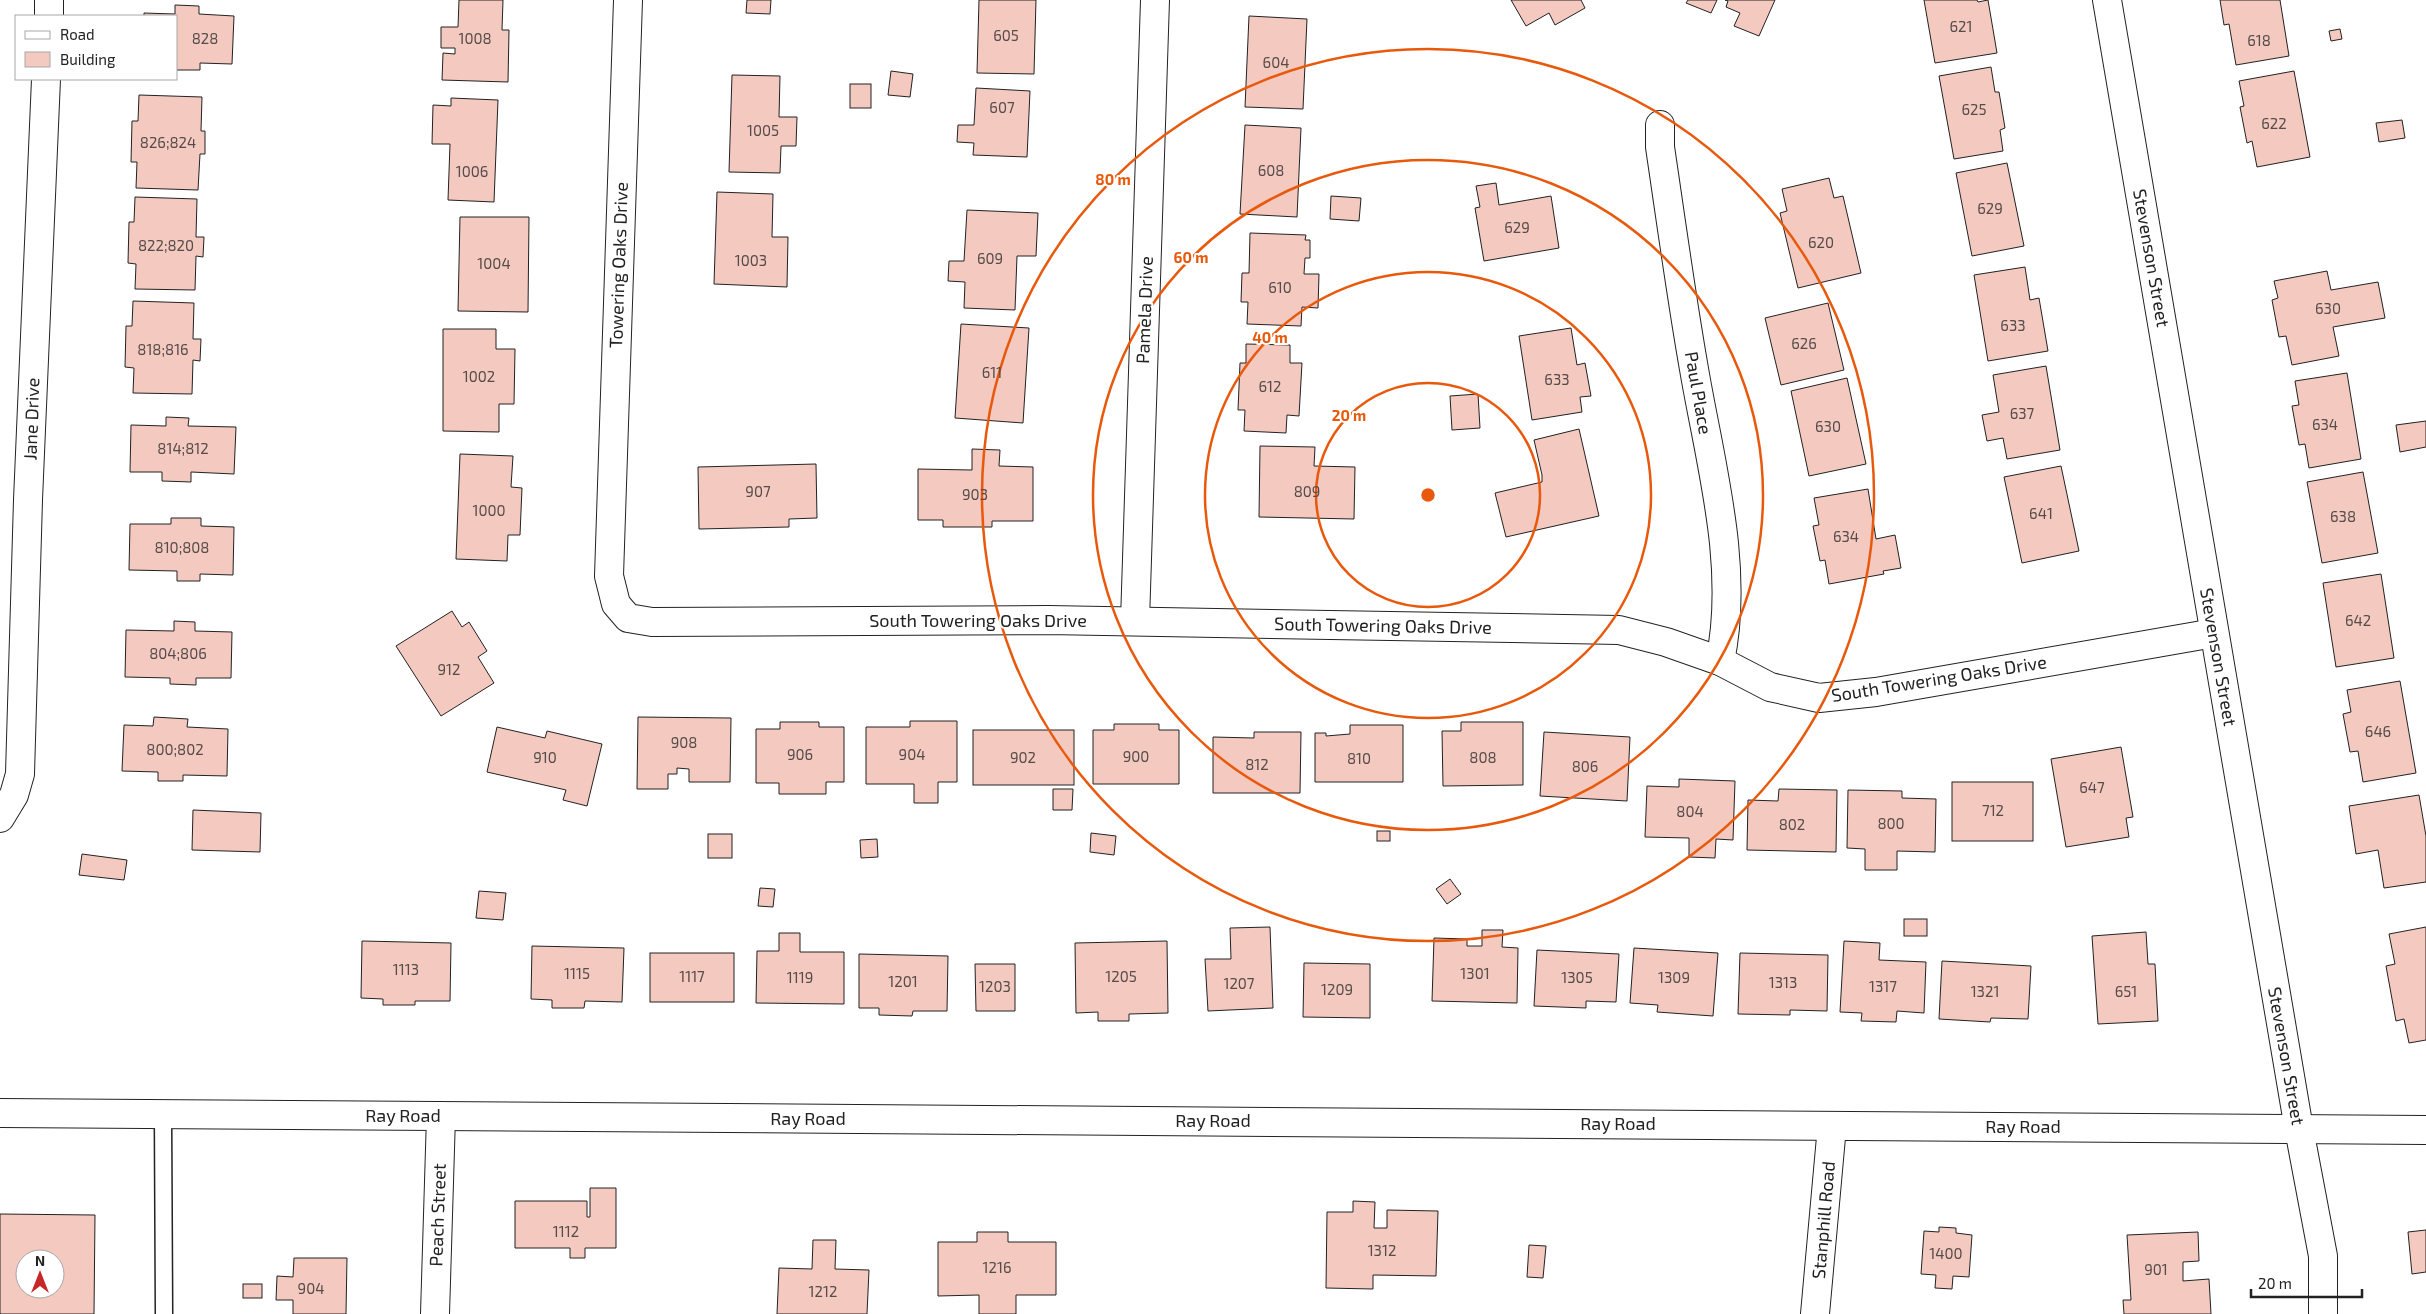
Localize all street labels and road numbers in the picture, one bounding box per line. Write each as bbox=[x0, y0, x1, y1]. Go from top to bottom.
street label: Towering Oaks Drive bbox=[604, 182, 632, 348]
street label: Stevenson Street bbox=[2129, 187, 2175, 329]
street label: Pamela Drive bbox=[1131, 256, 1157, 364]
street label: Paul Place bbox=[1681, 350, 1717, 436]
street label: Jane Drive bbox=[19, 377, 43, 461]
street label: Stevenson Street bbox=[2196, 586, 2242, 728]
street label: South Towering Oaks Drive bbox=[869, 609, 1087, 631]
street label: South Towering Oaks Drive bbox=[1274, 612, 1492, 638]
street label: South Towering Oaks Drive bbox=[1830, 650, 2048, 706]
street label: Stevenson Street bbox=[2264, 985, 2310, 1127]
street label: Ray Road bbox=[365, 1104, 441, 1126]
street label: Ray Road bbox=[770, 1107, 846, 1129]
street label: Ray Road bbox=[1175, 1109, 1251, 1131]
street label: Ray Road bbox=[1580, 1112, 1656, 1134]
street label: Ray Road bbox=[1985, 1115, 2061, 1137]
street label: Stanphill Road bbox=[1807, 1160, 1839, 1280]
street label: Peach Street bbox=[424, 1163, 450, 1267]

